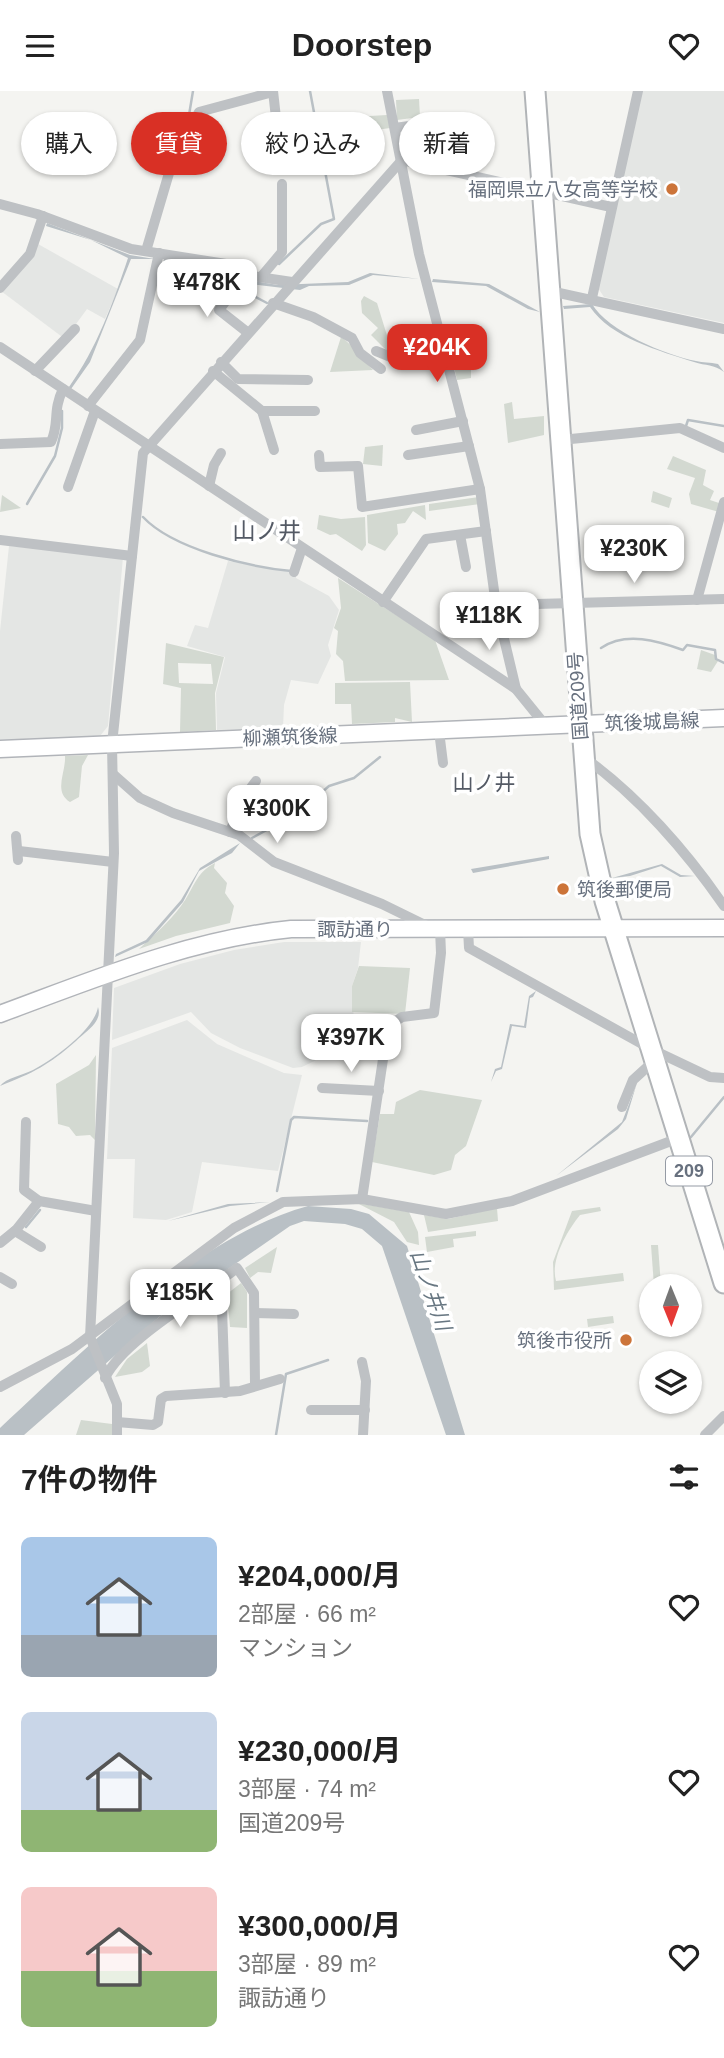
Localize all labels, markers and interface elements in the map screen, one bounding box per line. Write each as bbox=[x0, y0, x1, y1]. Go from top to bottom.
icon: menu bbox=[21, 27, 59, 65]
text: Doorstep bbox=[292, 27, 432, 63]
icon: heart bbox=[665, 27, 703, 65]
chip: 購入 bbox=[21, 112, 117, 175]
chip: 賃貸 bbox=[131, 112, 227, 175]
chip: 絞り込み bbox=[241, 112, 385, 175]
chip: 新着 bbox=[399, 112, 495, 175]
place label: 福岡県立八女高等学校 bbox=[468, 179, 658, 200]
marker: 福岡県立八女高等学校 bbox=[664, 181, 680, 197]
pin: ¥478K bbox=[158, 259, 256, 319]
text: ¥478K bbox=[173, 269, 241, 295]
pin: ¥204K bbox=[388, 324, 486, 384]
text: ¥204K bbox=[403, 334, 471, 360]
district label: 山ノ井 bbox=[233, 518, 302, 544]
pin: ¥230K bbox=[585, 525, 683, 585]
text: ¥230K bbox=[600, 535, 668, 561]
pin: ¥118K bbox=[440, 593, 538, 652]
text: ¥118K bbox=[456, 602, 522, 628]
street label: 国道209号 bbox=[564, 651, 592, 741]
street label: 筑後城島線 bbox=[604, 710, 700, 734]
street label: 柳瀬筑後線 bbox=[242, 725, 338, 749]
district label: 山ノ井 bbox=[453, 771, 516, 794]
pin: ¥300K bbox=[228, 785, 326, 845]
text: ¥300K bbox=[243, 795, 311, 821]
place label: 筑後郵便局 bbox=[577, 879, 672, 900]
marker: 筑後郵便局 bbox=[555, 881, 571, 897]
street label: 諏訪通り bbox=[317, 919, 393, 940]
pin: ¥397K bbox=[302, 1014, 400, 1074]
text: ¥397K bbox=[317, 1024, 385, 1050]
road number: 209 bbox=[666, 1156, 712, 1185]
water label: 山ノ井川 bbox=[406, 1247, 456, 1335]
pin: ¥185K bbox=[131, 1269, 229, 1329]
north arrow bbox=[639, 1274, 702, 1337]
map controls bbox=[639, 1274, 702, 1414]
text: ¥185K bbox=[146, 1279, 214, 1305]
place label: 筑後市役所 bbox=[517, 1330, 612, 1351]
marker: 筑後市役所 bbox=[618, 1332, 634, 1348]
button: layers bbox=[639, 1351, 702, 1414]
icon: filters bbox=[665, 1458, 703, 1496]
text: 7件の物件 bbox=[21, 1463, 158, 1496]
text: ¥204,000/月 bbox=[238, 1559, 401, 1592]
icon: home bbox=[77, 1565, 161, 1649]
icon: heart bbox=[665, 1588, 703, 1626]
text: 2部屋 · 66 m² bbox=[238, 1601, 376, 1627]
text: マンション bbox=[238, 1635, 353, 1661]
text: ¥230,000/月 bbox=[238, 1734, 401, 1767]
icon: home bbox=[77, 1740, 161, 1824]
icon: heart bbox=[665, 1763, 703, 1801]
text: 3部屋 · 74 m² bbox=[238, 1776, 376, 1802]
text: 国道209号 bbox=[238, 1810, 345, 1836]
text: ¥300,000/月 bbox=[238, 1909, 401, 1942]
icon: home bbox=[77, 1915, 161, 1999]
icon: heart bbox=[665, 1938, 703, 1976]
text: 3部屋 · 89 m² bbox=[238, 1951, 376, 1977]
text: 諏訪通り bbox=[238, 1985, 330, 2011]

